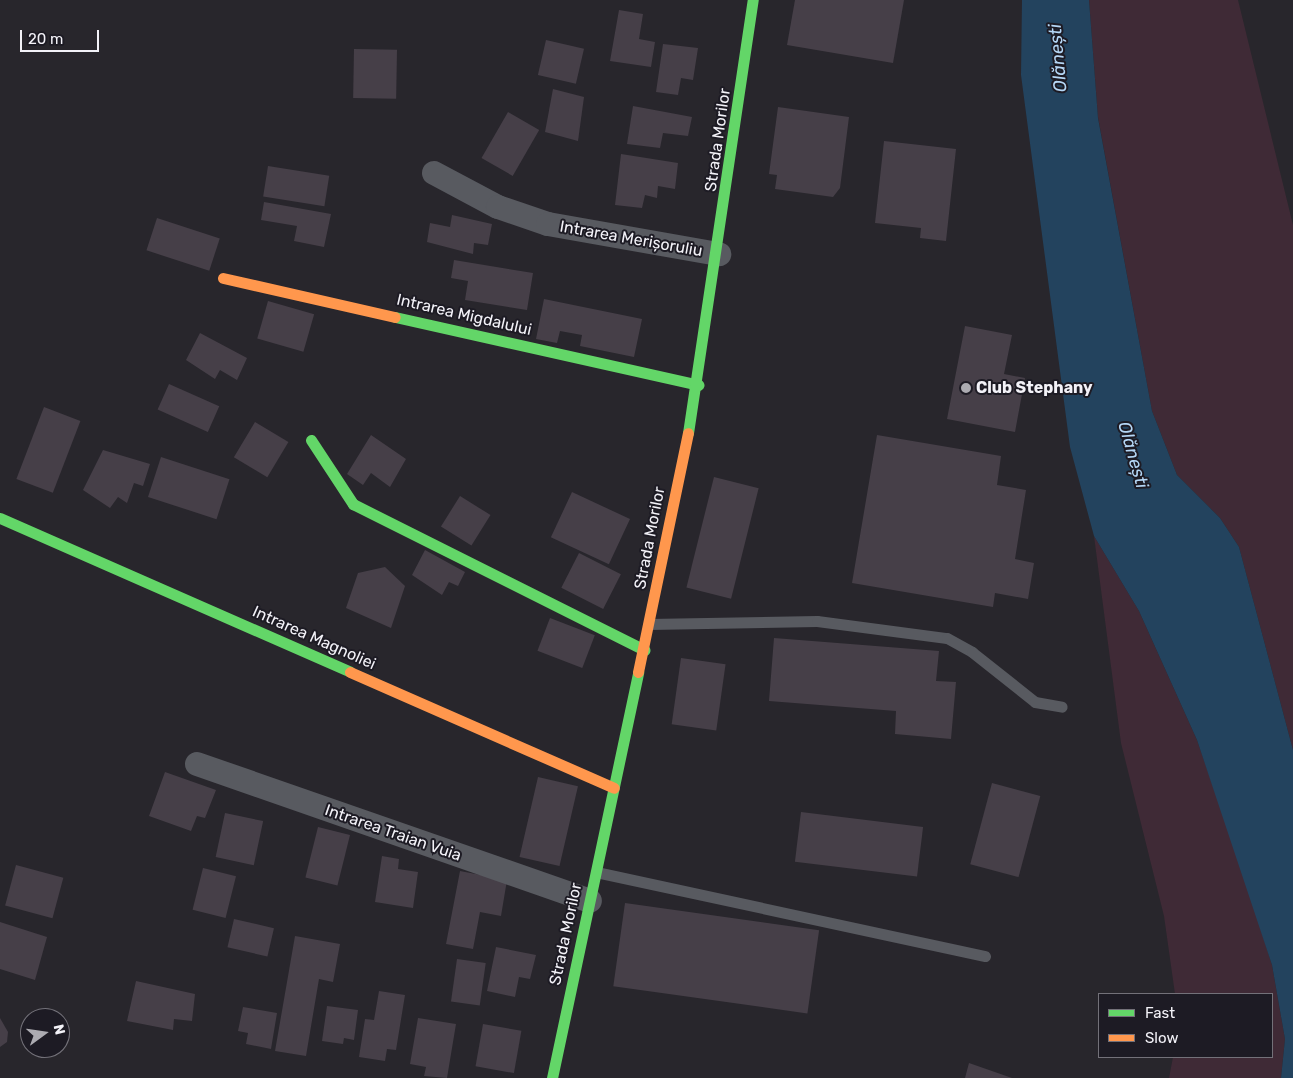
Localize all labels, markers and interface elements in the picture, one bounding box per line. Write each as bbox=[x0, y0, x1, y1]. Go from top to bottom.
scale bar bbox=[22, 20, 101, 52]
water label: Olănești bbox=[1044, 23, 1072, 93]
text: 20 m bbox=[28, 30, 63, 48]
street label: Strada Morilor bbox=[701, 87, 735, 193]
street label: Intrarea Merișoruliu bbox=[558, 217, 704, 261]
street label: Intrarea Migdalului bbox=[395, 290, 533, 340]
place label: Club Stephany bbox=[976, 378, 1093, 398]
marker: Club Stephany bbox=[960, 382, 972, 394]
water label: Olănești bbox=[1113, 419, 1153, 491]
street label: Strada Morilor bbox=[631, 485, 669, 591]
street label: Intrarea Magnoliei bbox=[249, 602, 379, 674]
street label: Intrarea Traian Vuia bbox=[322, 800, 464, 866]
street label: Strada Morilor bbox=[546, 881, 586, 987]
legend bbox=[1098, 993, 1273, 1058]
text: Fast bbox=[1145, 1004, 1175, 1022]
north arrow bbox=[20, 1008, 70, 1058]
text: N bbox=[50, 1023, 69, 1036]
text: Slow bbox=[1145, 1029, 1178, 1047]

